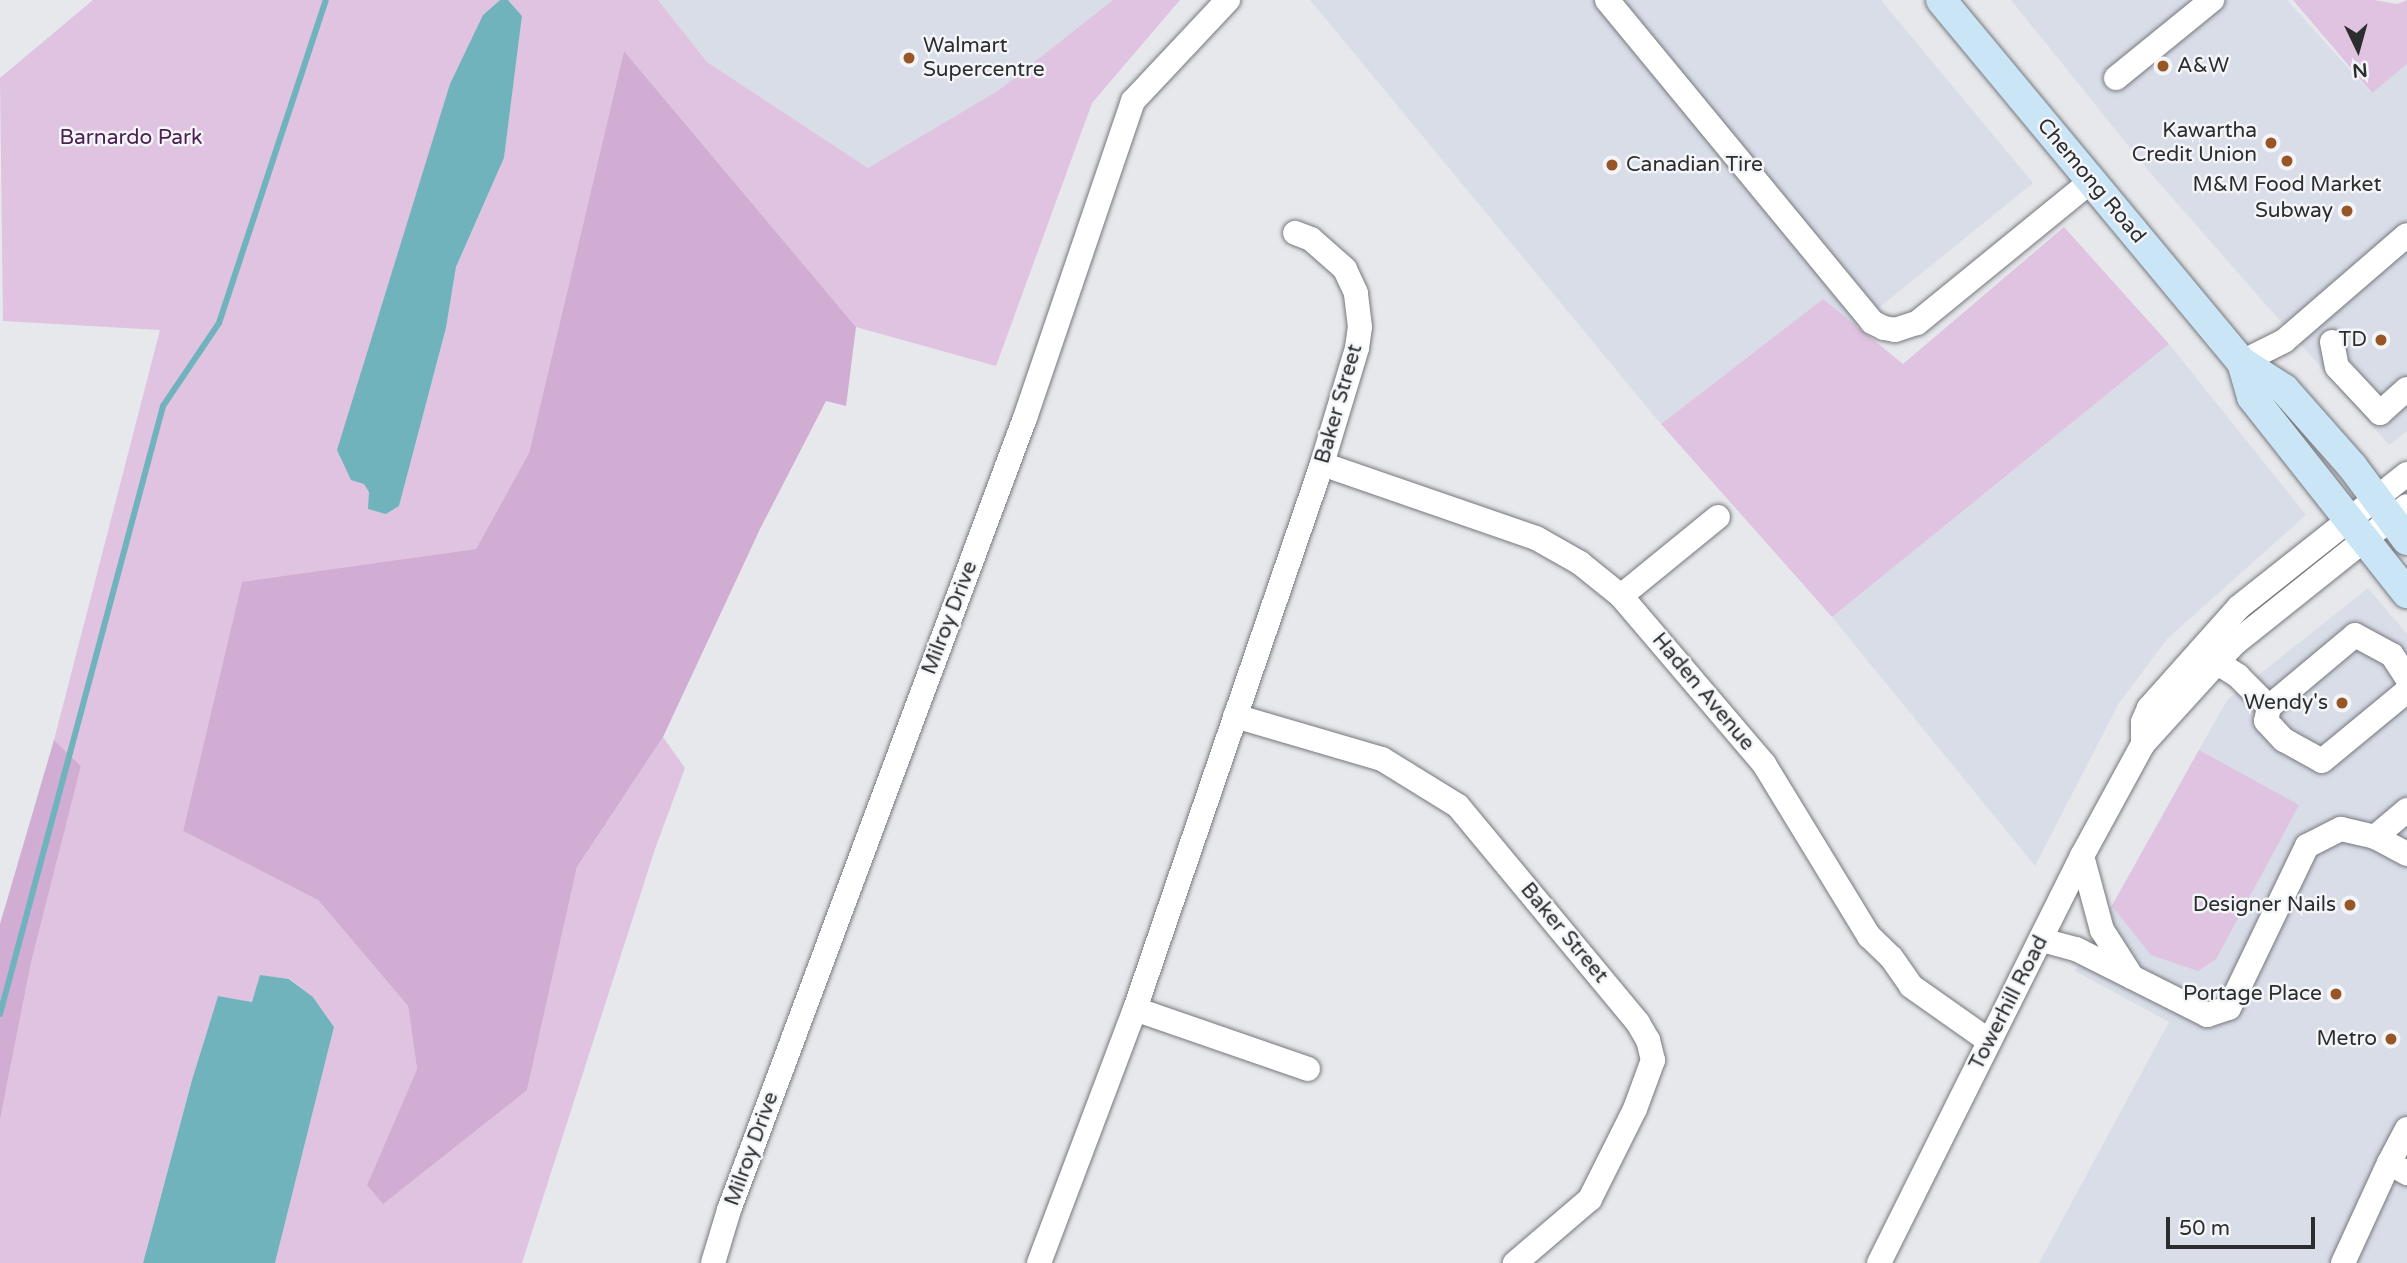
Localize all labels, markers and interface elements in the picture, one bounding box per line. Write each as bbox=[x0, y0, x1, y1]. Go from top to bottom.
north arrow bbox=[2323, 14, 2393, 84]
place label: Walmart Supercentre bbox=[923, 33, 1045, 83]
marker: Walmart Supercentre bbox=[901, 50, 917, 66]
place label: A&W bbox=[2177, 53, 2229, 79]
marker: A&W bbox=[2155, 58, 2171, 74]
text: N bbox=[2351, 58, 2368, 82]
street label: Chemong Road bbox=[2031, 113, 2151, 249]
place label: Kawartha Credit Union bbox=[2132, 118, 2257, 168]
park label: Barnardo Park bbox=[59, 125, 203, 151]
marker: Kawartha Credit Union bbox=[2263, 135, 2279, 151]
place label: Canadian Tire bbox=[1626, 152, 1763, 178]
marker: M&M Food Market bbox=[2279, 153, 2295, 169]
marker: Canadian Tire bbox=[1604, 157, 1620, 173]
place label: M&M Food Market bbox=[2193, 172, 2381, 198]
place label: Subway bbox=[2255, 198, 2333, 224]
marker: Subway bbox=[2339, 203, 2355, 219]
place label: TD bbox=[2338, 327, 2367, 353]
marker: TD bbox=[2373, 332, 2389, 348]
street label: Baker Street bbox=[1310, 341, 1368, 467]
street label: Milroy Drive bbox=[917, 558, 983, 678]
street label: Haden Avenue bbox=[1646, 628, 1760, 756]
place label: Wendy's bbox=[2244, 690, 2328, 716]
marker: Wendy's bbox=[2334, 695, 2350, 711]
street label: Baker Street bbox=[1515, 878, 1613, 988]
place label: Designer Nails bbox=[2193, 892, 2336, 918]
marker: Designer Nails bbox=[2342, 897, 2358, 913]
street label: Towerhill Road bbox=[1964, 932, 2054, 1074]
place label: Portage Place bbox=[2183, 981, 2322, 1007]
marker: Portage Place bbox=[2328, 986, 2344, 1002]
place label: Metro bbox=[2317, 1026, 2377, 1052]
marker: Metro bbox=[2383, 1031, 2399, 1047]
street label: Milroy Drive bbox=[720, 1089, 784, 1209]
scale bar bbox=[2169, 1204, 2318, 1248]
text: 50 m bbox=[2179, 1216, 2230, 1241]

